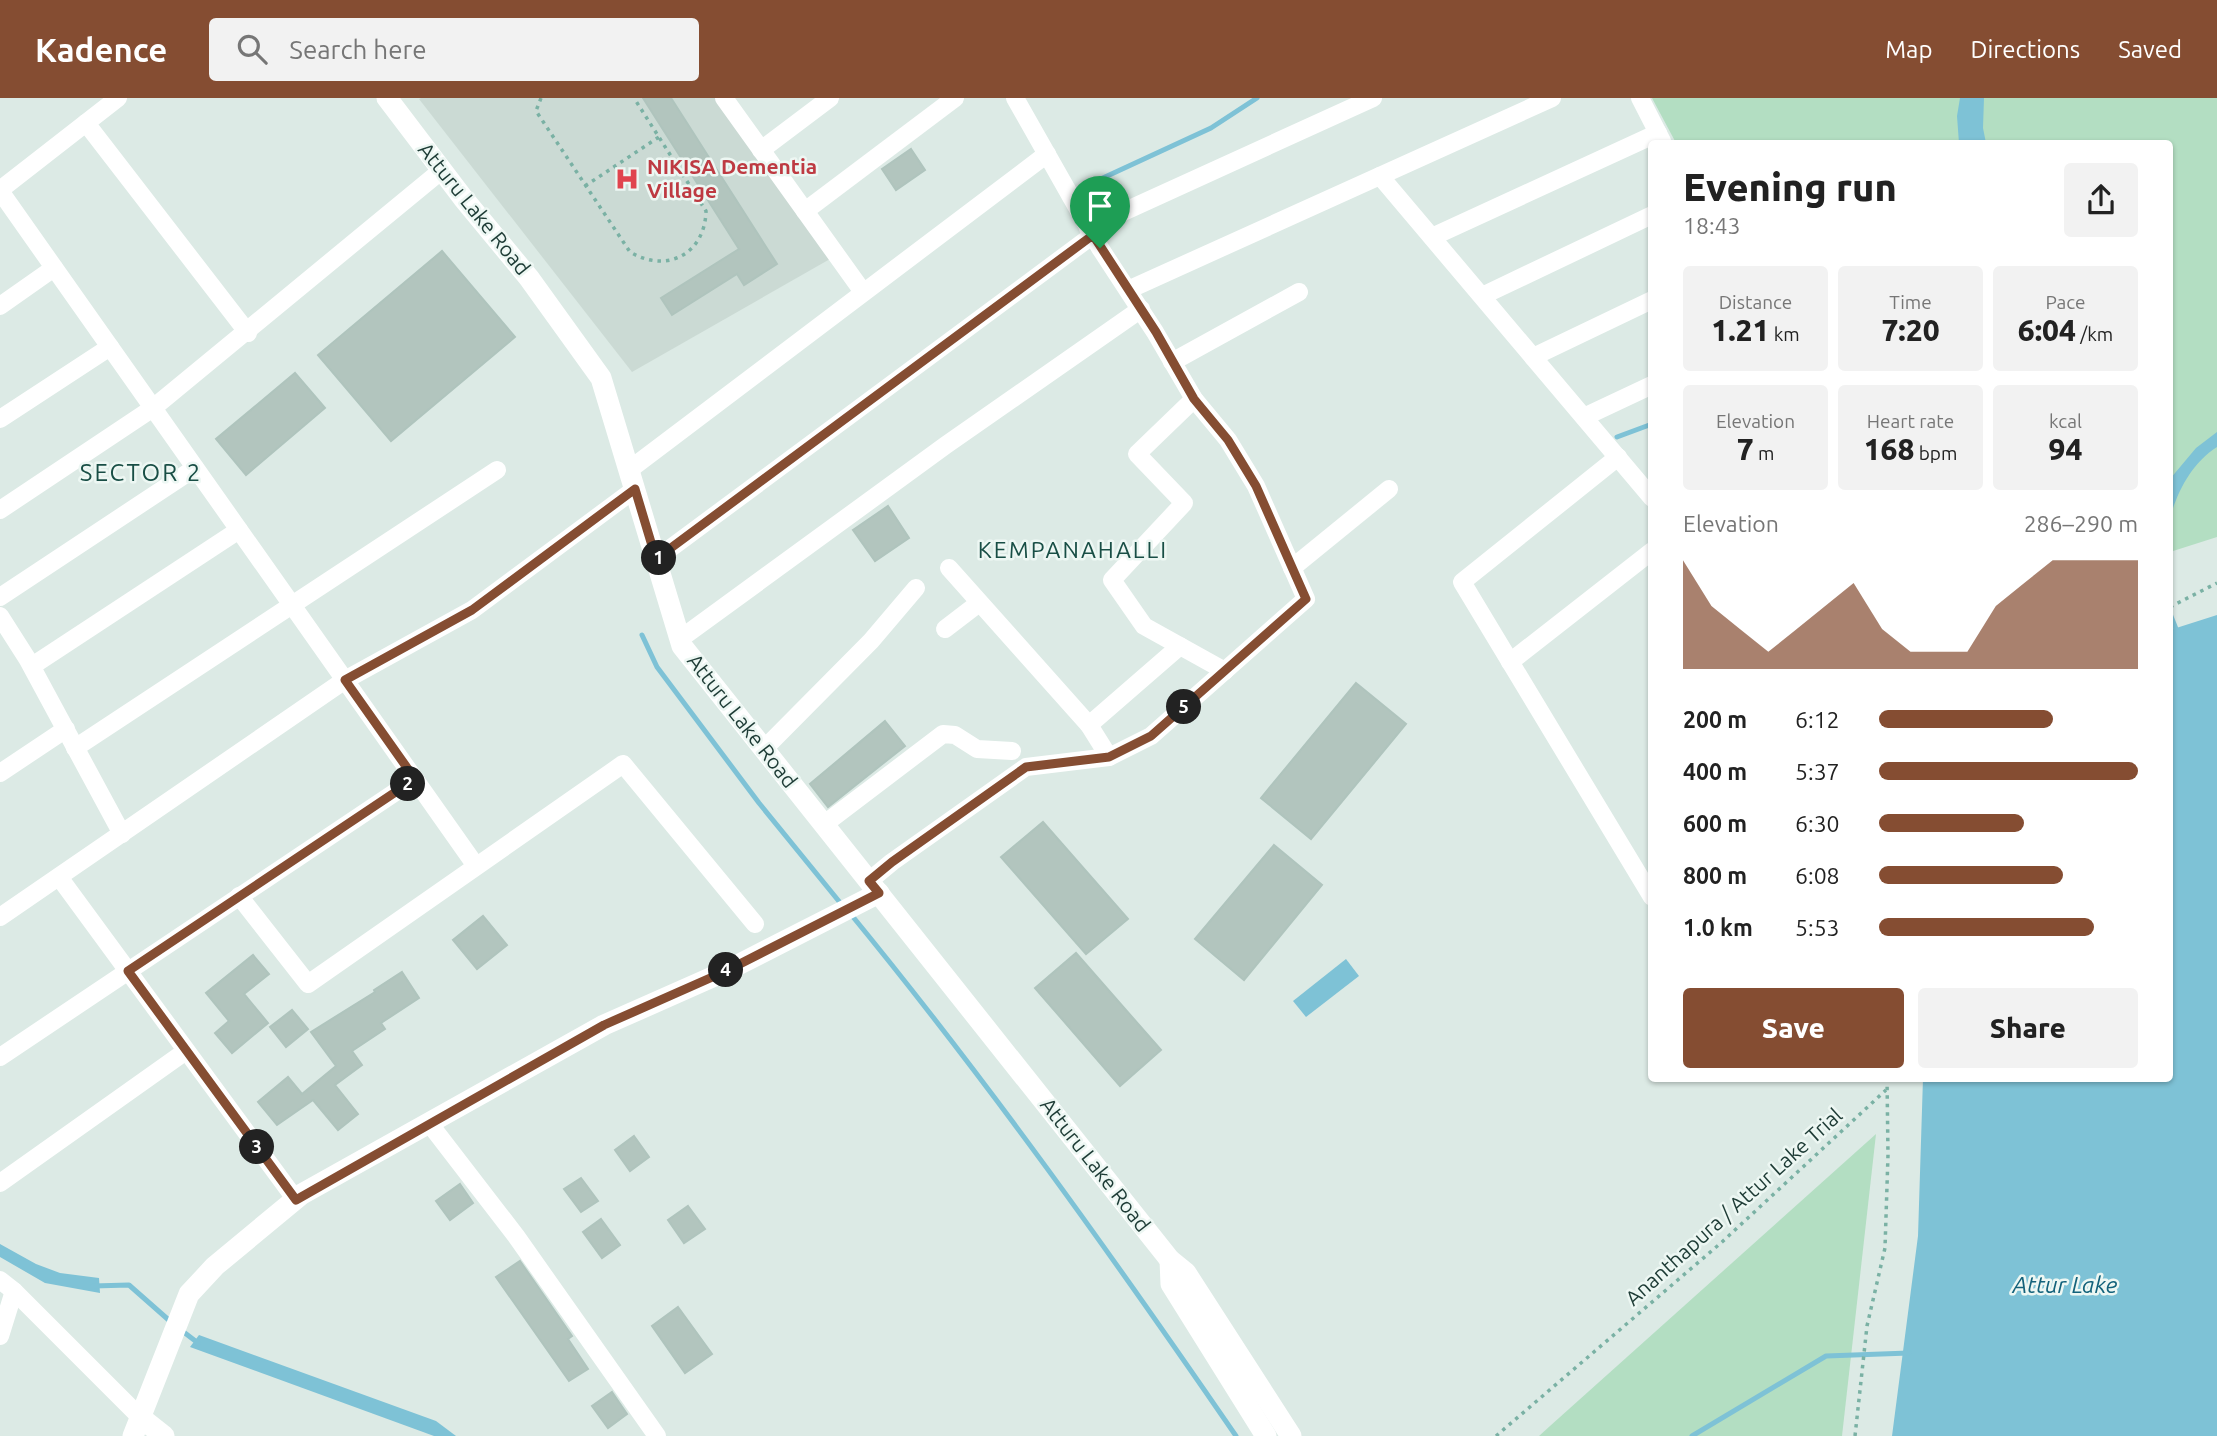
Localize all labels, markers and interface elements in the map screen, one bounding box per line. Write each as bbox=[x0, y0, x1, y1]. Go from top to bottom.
search box bbox=[209, 18, 699, 81]
icon: search bbox=[233, 30, 271, 68]
text: Kadence bbox=[35, 31, 167, 68]
text: Search here bbox=[289, 35, 427, 64]
text: Map bbox=[1885, 36, 1932, 63]
text: Directions bbox=[1970, 36, 2080, 63]
text: Saved bbox=[2118, 36, 2182, 63]
street label: Atturu Lake Road bbox=[414, 137, 536, 279]
place label: NIKISA Dementia Village bbox=[647, 154, 817, 202]
button: share bbox=[2064, 163, 2138, 237]
hospital icon: NIKISA Dementia Village bbox=[613, 165, 641, 193]
text: Evening run bbox=[1683, 166, 1897, 208]
pin bbox=[1070, 176, 1130, 248]
icon: arrive bbox=[1081, 187, 1119, 225]
text: 18:43 bbox=[1683, 213, 1741, 238]
text: Distance bbox=[1719, 291, 1792, 313]
text: Time bbox=[1889, 291, 1932, 313]
text: Pace bbox=[2045, 291, 2086, 313]
text: 1.21 bbox=[1711, 313, 1769, 347]
text: 7:20 bbox=[1881, 313, 1940, 347]
text: 6:04 bbox=[2018, 313, 2076, 347]
text: km bbox=[1769, 323, 1800, 345]
text: /km bbox=[2076, 323, 2113, 345]
text: Elevation bbox=[1716, 410, 1795, 432]
text: Heart rate bbox=[1867, 410, 1954, 432]
text: kcal bbox=[2049, 410, 2082, 432]
text: 7 bbox=[1737, 432, 1754, 466]
text: 168 bbox=[1864, 432, 1914, 466]
text: 94 bbox=[2049, 432, 2082, 466]
text: m bbox=[1754, 442, 1774, 464]
text: bpm bbox=[1914, 442, 1957, 464]
district label: SECTOR 2 bbox=[80, 459, 202, 486]
text: Elevation bbox=[1683, 511, 1779, 536]
text: 286–290 m bbox=[2024, 511, 2138, 536]
district label: KEMPANAHALLI bbox=[978, 537, 1168, 562]
pin: 1 bbox=[642, 540, 676, 575]
text: 1 bbox=[653, 546, 664, 568]
street label: Atturu Lake Road bbox=[683, 649, 803, 792]
pin: 5 bbox=[1166, 690, 1202, 724]
text: 5 bbox=[1178, 695, 1189, 717]
text: 200 m bbox=[1683, 707, 1747, 732]
text: 6:12 bbox=[1795, 707, 1840, 732]
text: 400 m bbox=[1683, 759, 1747, 784]
text: 5:37 bbox=[1795, 759, 1840, 784]
pin: 2 bbox=[390, 766, 426, 802]
text: 2 bbox=[402, 772, 413, 794]
text: 600 m bbox=[1683, 811, 1747, 836]
text: 6:30 bbox=[1795, 811, 1840, 836]
text: 800 m bbox=[1683, 863, 1747, 888]
text: 6:08 bbox=[1795, 863, 1840, 888]
text: 1.0 km bbox=[1683, 915, 1753, 940]
text: 5:53 bbox=[1795, 915, 1840, 940]
pin: 4 bbox=[708, 952, 744, 988]
text: 4 bbox=[720, 958, 731, 980]
button: Save bbox=[1683, 988, 1904, 1068]
button: Share bbox=[1918, 988, 2138, 1068]
street label: Atturu Lake Road bbox=[1036, 1093, 1156, 1236]
street label: Ananthapura / Attur Lake Trial bbox=[1620, 1103, 1847, 1310]
pin: 3 bbox=[240, 1130, 274, 1164]
text: 3 bbox=[251, 1135, 262, 1157]
water label: Attur Lake bbox=[2012, 1272, 2118, 1297]

